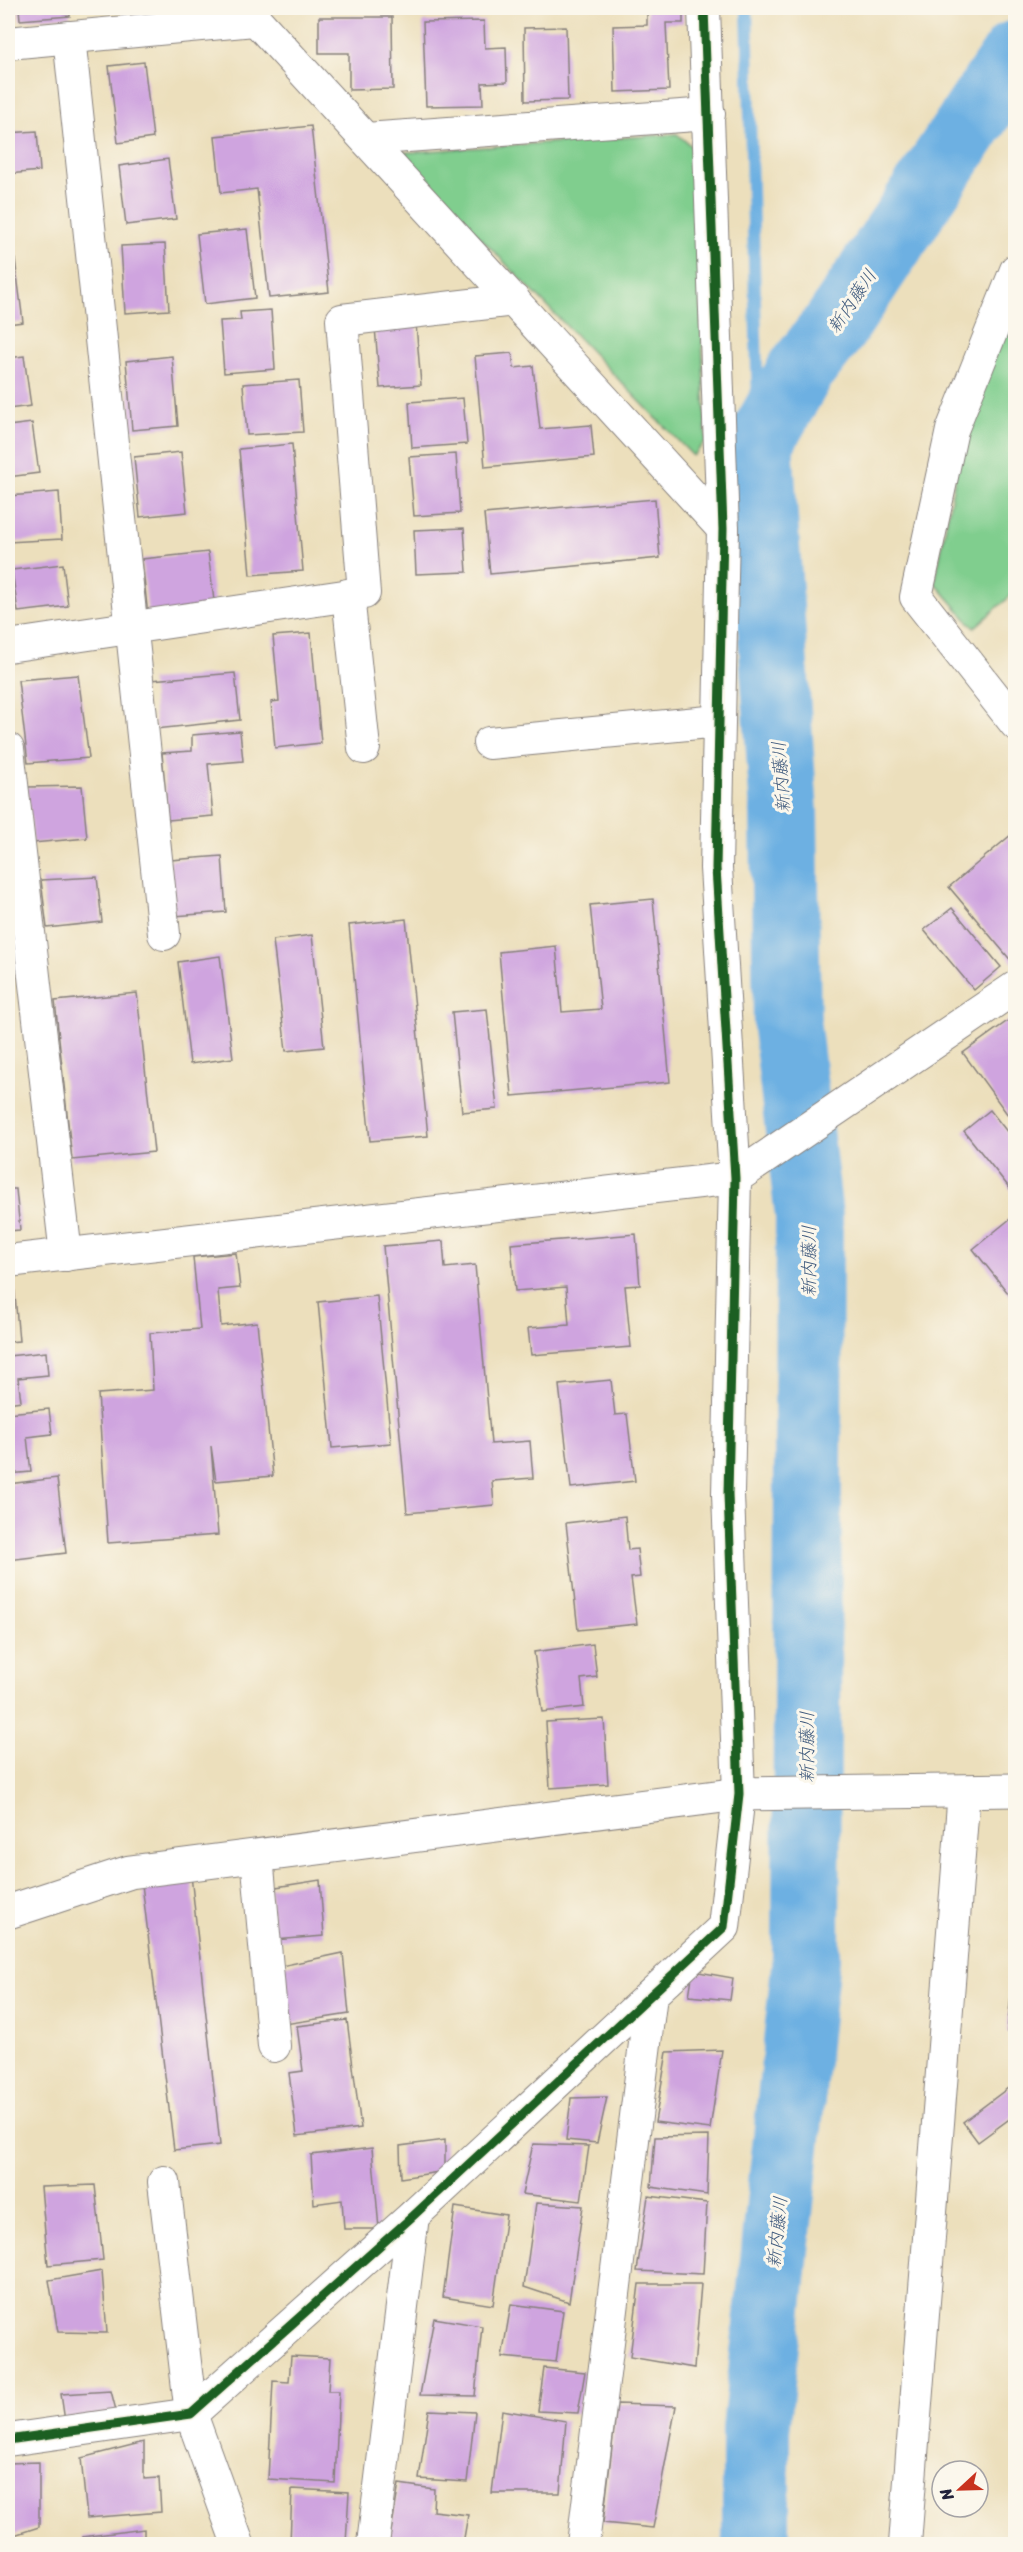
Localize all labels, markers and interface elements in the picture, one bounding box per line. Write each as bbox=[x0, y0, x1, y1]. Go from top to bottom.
water label: 新内藤川 bbox=[819, 262, 885, 340]
water label: 新内藤川 bbox=[763, 740, 799, 814]
water label: 新内藤川 bbox=[793, 1225, 825, 1297]
water label: 新内藤川 bbox=[791, 1711, 823, 1783]
water label: 新内藤川 bbox=[757, 2195, 797, 2269]
north arrow bbox=[930, 2459, 990, 2519]
text: N bbox=[931, 2483, 962, 2506]

